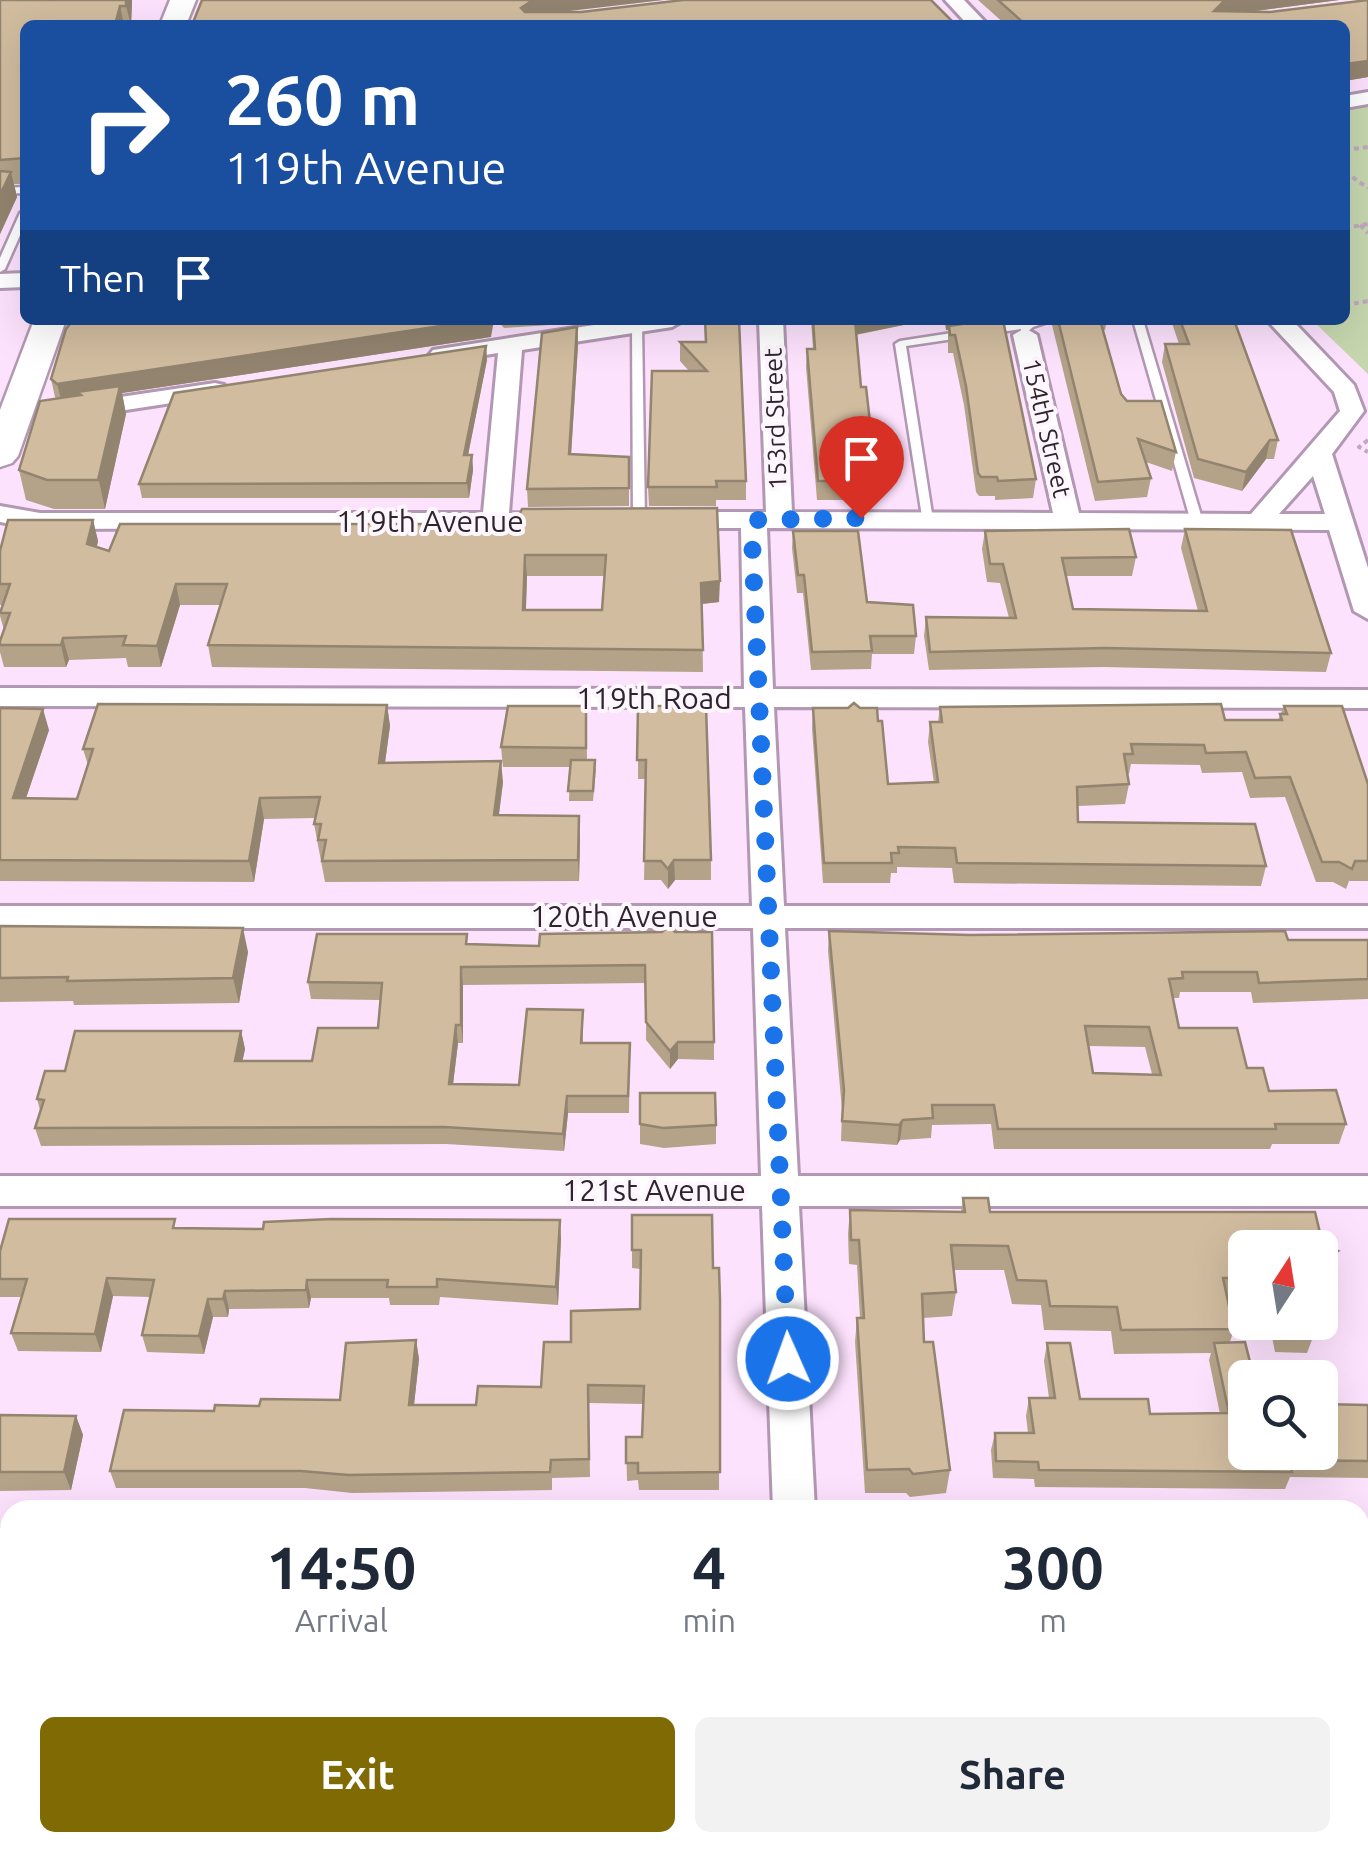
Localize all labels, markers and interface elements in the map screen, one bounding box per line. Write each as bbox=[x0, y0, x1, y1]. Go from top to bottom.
icon: right bbox=[60, 60, 190, 190]
text: 260 m bbox=[225, 60, 420, 138]
text: 119th Avenue bbox=[225, 142, 506, 193]
icon: arrive bbox=[166, 250, 221, 305]
text: Then bbox=[60, 257, 146, 299]
street label: 153rd Street bbox=[759, 347, 791, 490]
street label: 154th Street bbox=[1017, 356, 1077, 500]
pin bbox=[819, 416, 904, 519]
icon: arrive bbox=[834, 431, 889, 486]
street label: 119th Avenue bbox=[336, 504, 524, 538]
street label: 119th Road bbox=[576, 681, 732, 715]
street label: 120th Avenue bbox=[530, 899, 718, 933]
street label: 121st Avenue bbox=[562, 1173, 746, 1207]
north arrow bbox=[1228, 1230, 1338, 1340]
map controls bbox=[1228, 1230, 1338, 1470]
position arrow bbox=[736, 1307, 840, 1411]
button: search bbox=[1228, 1360, 1338, 1470]
text: 14:50 bbox=[266, 1533, 416, 1600]
text: 4 bbox=[692, 1533, 726, 1600]
text: 300 bbox=[1002, 1533, 1104, 1600]
text: Arrival bbox=[295, 1602, 388, 1638]
text: min bbox=[682, 1602, 736, 1638]
text: m bbox=[1039, 1602, 1067, 1638]
button: Exit bbox=[40, 1717, 675, 1832]
button: Share bbox=[695, 1717, 1330, 1832]

